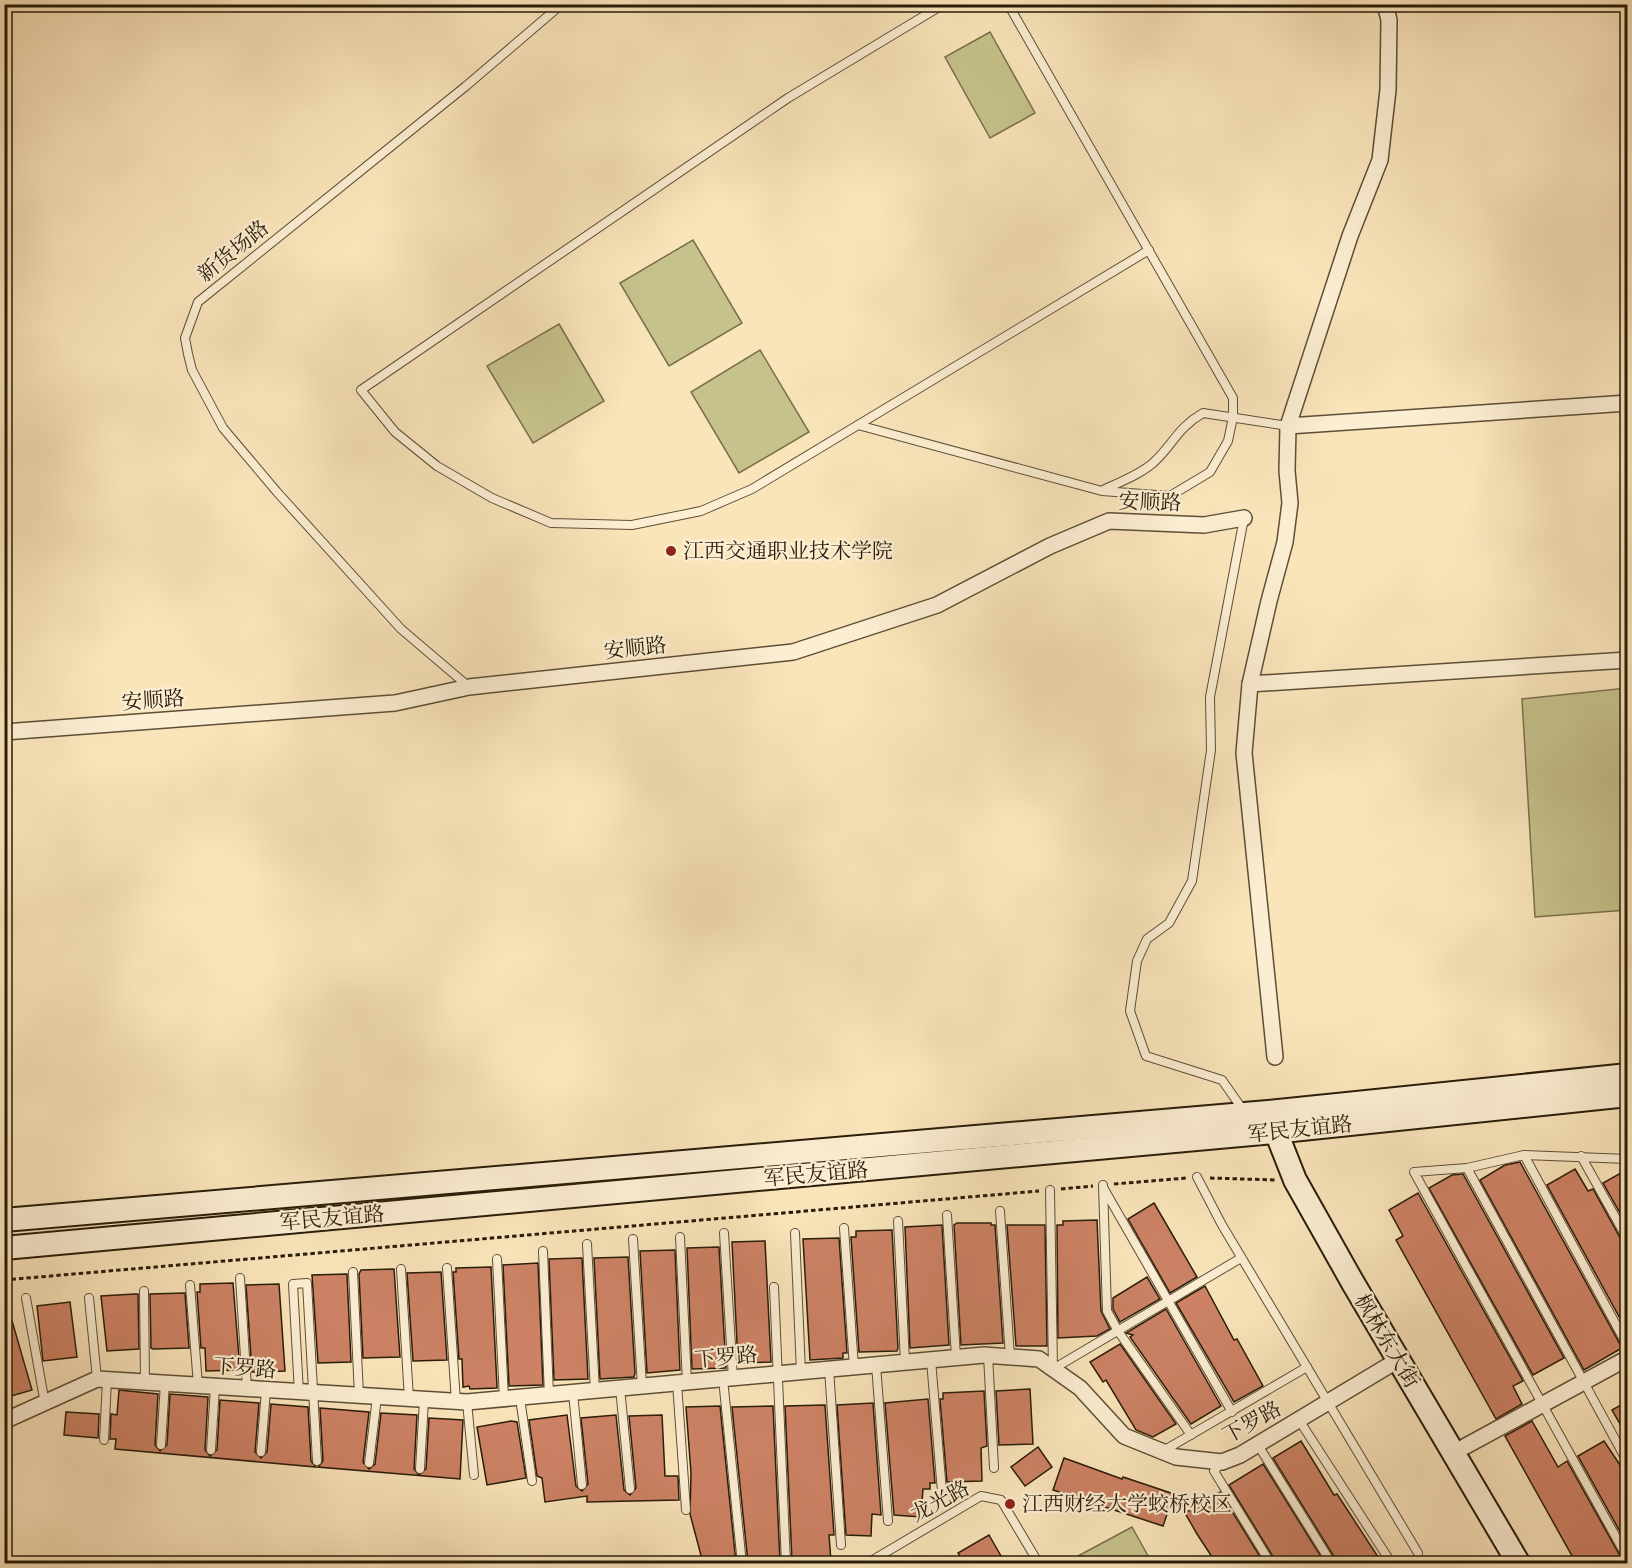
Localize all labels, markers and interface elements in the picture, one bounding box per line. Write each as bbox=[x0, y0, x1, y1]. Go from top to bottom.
street label: 新货场路 bbox=[193, 215, 274, 288]
street label: 安顺路 bbox=[1118, 489, 1182, 517]
place label: 江西交通职业技术学院 bbox=[683, 539, 893, 565]
marker: 江西交通职业技术学院 bbox=[664, 544, 678, 558]
street label: 安顺路 bbox=[602, 633, 668, 665]
street label: 安顺路 bbox=[121, 686, 185, 716]
street label: 军民友谊路 bbox=[1247, 1112, 1354, 1148]
street label: 军民友谊路 bbox=[763, 1157, 870, 1193]
street label: 军民友谊路 bbox=[279, 1201, 386, 1237]
street label: 枫林东大街 bbox=[1348, 1290, 1424, 1393]
street label: 下罗路 bbox=[694, 1342, 759, 1374]
street label: 下罗路 bbox=[213, 1354, 277, 1384]
street label: 下罗路 bbox=[1219, 1396, 1286, 1450]
street label: 龙光路 bbox=[907, 1476, 974, 1528]
place label: 江西财经大学蛟桥校区 bbox=[1022, 1492, 1232, 1518]
marker: 江西财经大学蛟桥校区 bbox=[1003, 1497, 1017, 1511]

